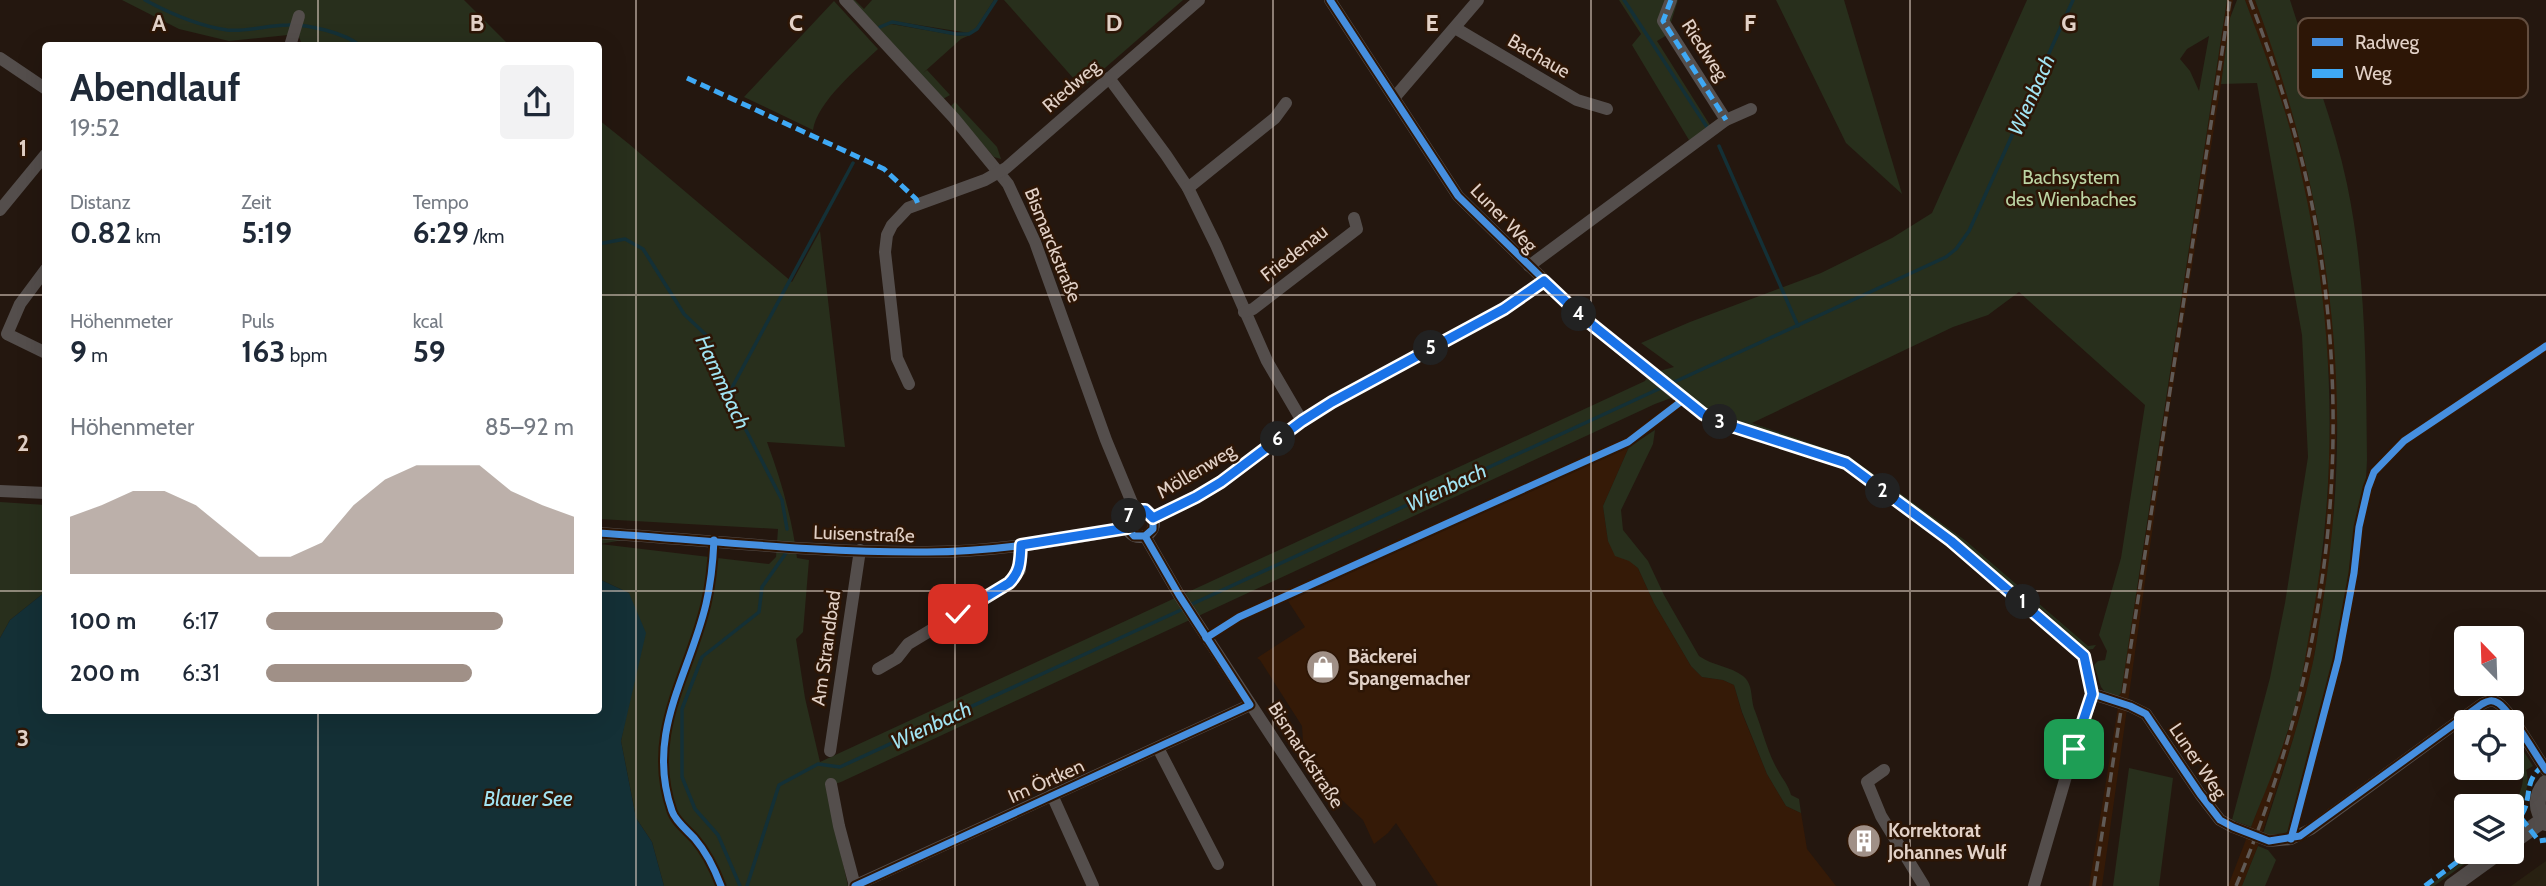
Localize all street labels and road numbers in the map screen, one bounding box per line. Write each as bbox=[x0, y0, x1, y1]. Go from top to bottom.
street label: Riedweg bbox=[1677, 15, 1734, 85]
street label: Bachaue bbox=[1504, 29, 1575, 83]
street label: Riedweg bbox=[1038, 55, 1105, 117]
street label: Luner Weg bbox=[1466, 179, 1543, 257]
street label: Bismarckstraße bbox=[1020, 184, 1087, 306]
street label: Friedenau bbox=[1256, 220, 1332, 286]
street label: Möllenweg bbox=[1153, 438, 1240, 503]
street label: Luisenstraße bbox=[813, 521, 915, 547]
street label: Am Strandbad bbox=[807, 589, 845, 707]
street label: Bismarckstraße bbox=[1263, 698, 1349, 813]
street label: Luner Weg bbox=[2164, 719, 2232, 804]
street label: Im Örtken bbox=[1004, 754, 1088, 808]

